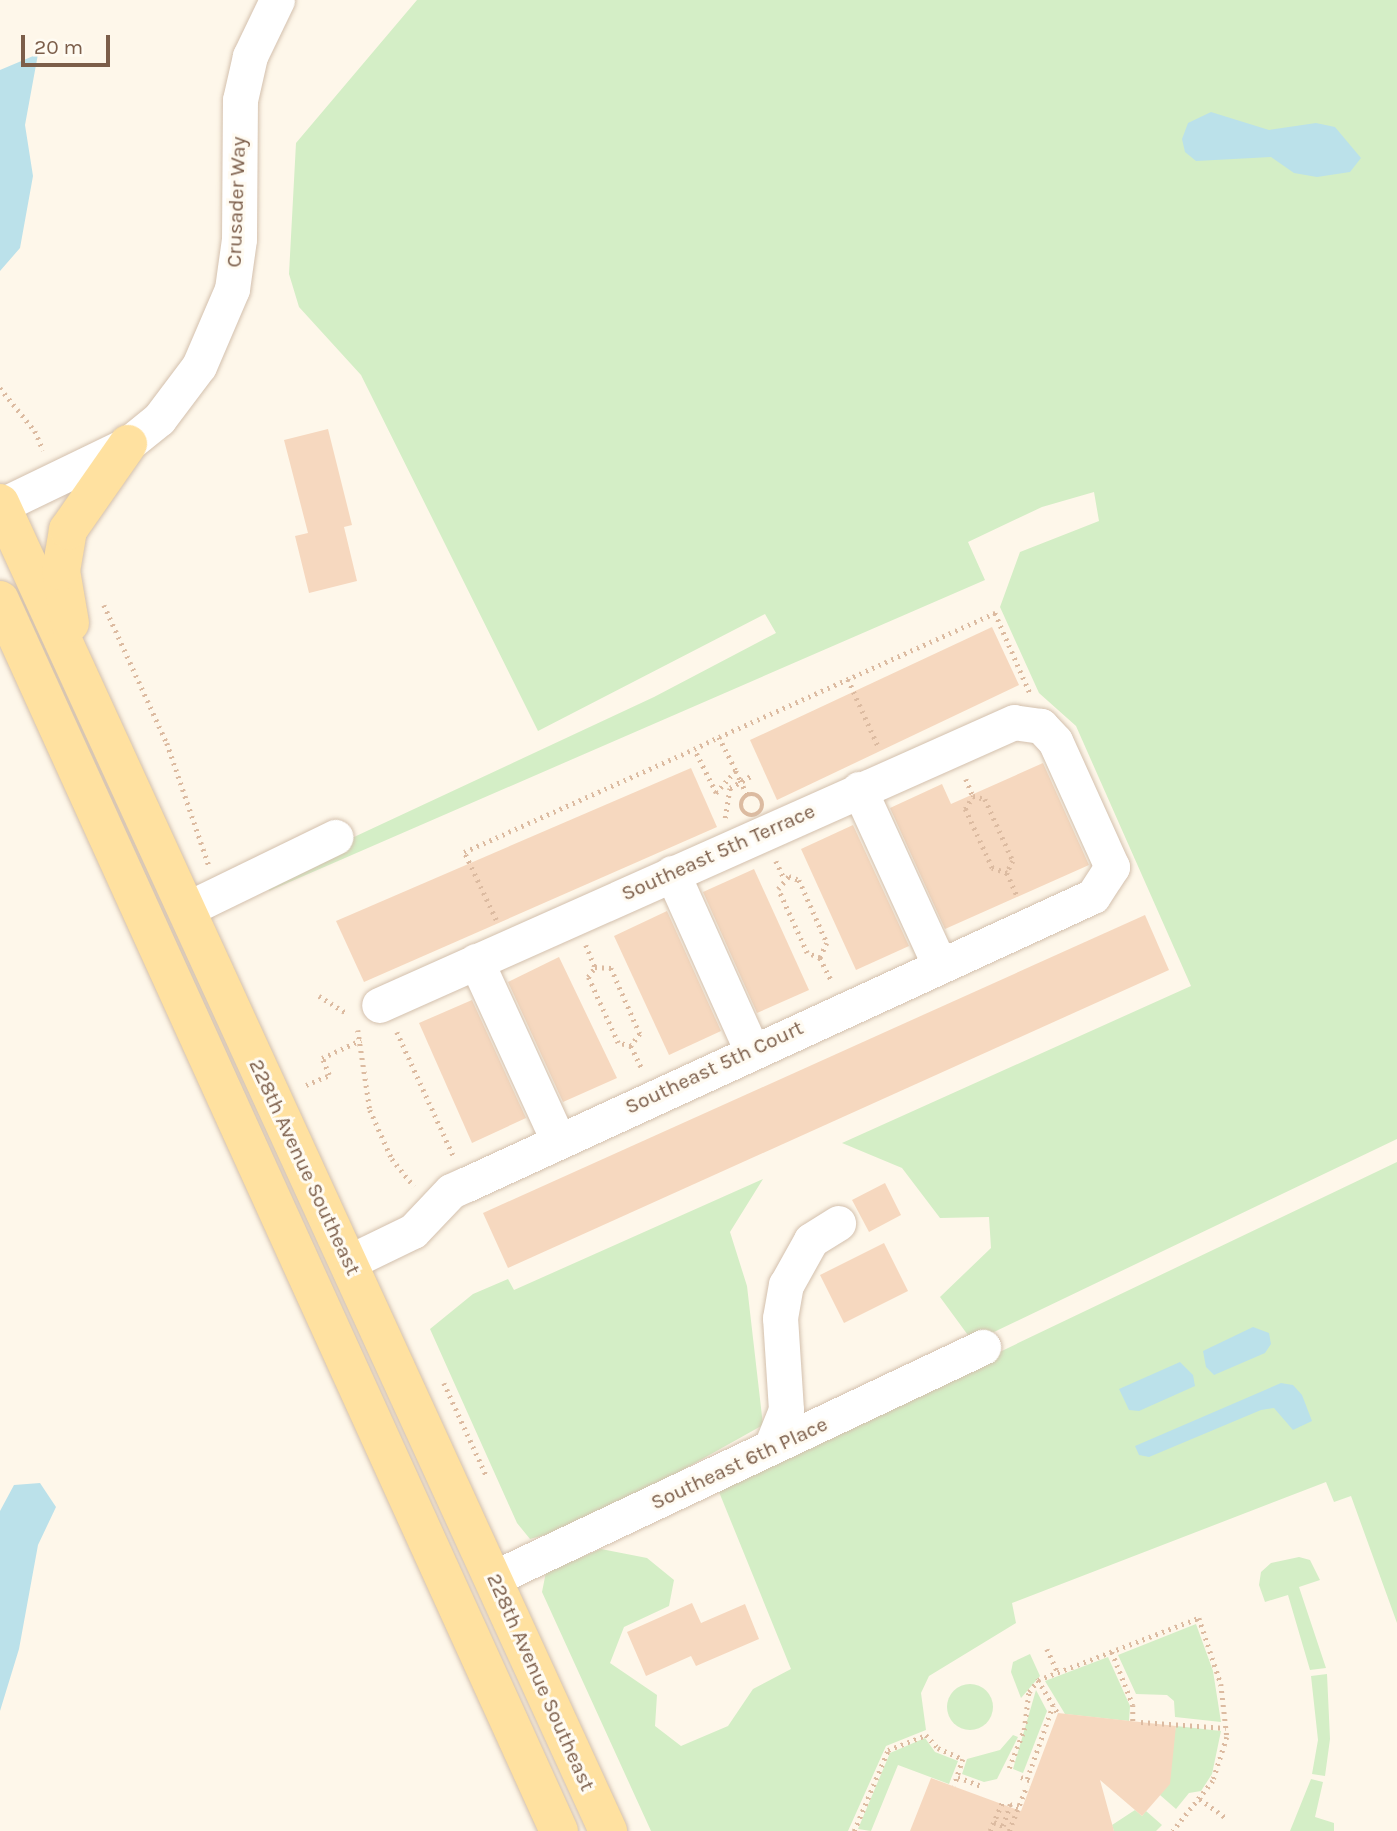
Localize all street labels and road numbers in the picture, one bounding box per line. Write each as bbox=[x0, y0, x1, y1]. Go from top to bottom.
street label: Crusader Way bbox=[221, 136, 251, 268]
street label: Southeast 5th Terrace bbox=[617, 798, 819, 906]
street label: Southeast 5th Court bbox=[621, 1015, 807, 1119]
street label: 228th Avenue Southeast bbox=[244, 1055, 366, 1279]
street label: Southeast 6th Place bbox=[647, 1411, 831, 1515]
street label: 228th Avenue Southeast bbox=[482, 1569, 600, 1795]

